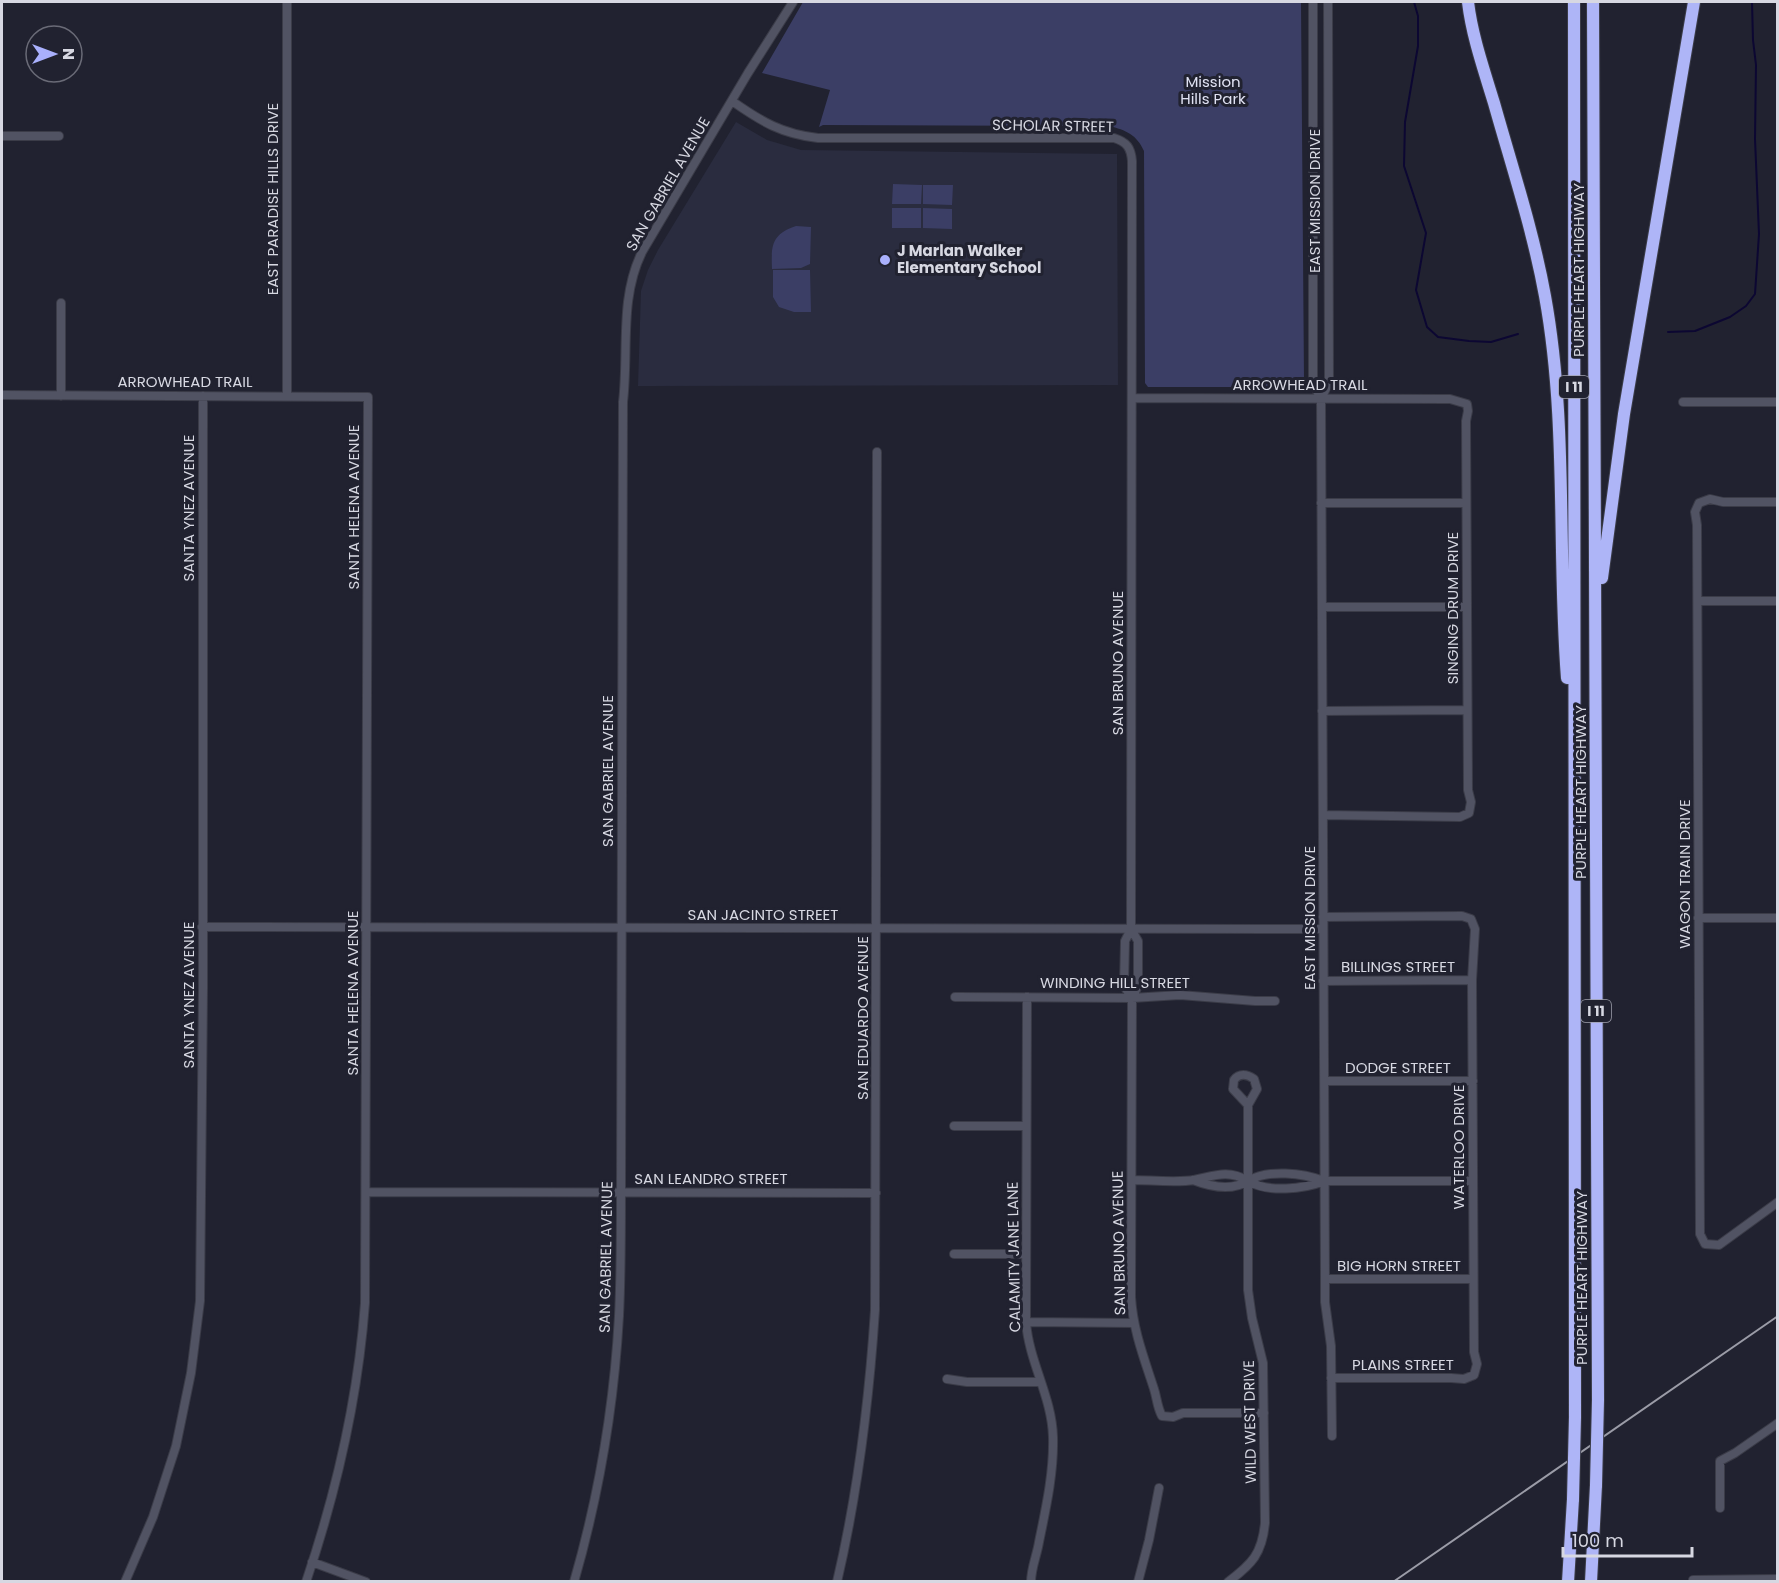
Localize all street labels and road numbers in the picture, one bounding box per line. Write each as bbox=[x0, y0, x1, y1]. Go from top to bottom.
street label: EAST PARADISE HILLS DRIVE bbox=[262, 103, 283, 295]
street label: SAN GABRIEL AVENUE bbox=[621, 113, 715, 255]
street label: SCHOLAR STREET bbox=[992, 114, 1114, 137]
street label: EAST MISSION DRIVE bbox=[1304, 129, 1325, 273]
street label: PURPLE HEART HIGHWAY bbox=[1568, 183, 1589, 357]
street label: ARROWHEAD TRAIL bbox=[117, 371, 253, 392]
street label: ARROWHEAD TRAIL bbox=[1232, 374, 1368, 395]
road number: I 11 bbox=[1559, 376, 1589, 398]
street label: SANTA HELENA AVENUE bbox=[343, 425, 364, 589]
street label: SANTA YNEZ AVENUE bbox=[178, 434, 199, 582]
street label: SINGING DRUM DRIVE bbox=[1442, 532, 1463, 684]
street label: SAN BRUNO AVENUE bbox=[1107, 591, 1128, 735]
street label: SAN GABRIEL AVENUE bbox=[597, 695, 618, 847]
street label: PURPLE HEART HIGHWAY bbox=[1570, 705, 1591, 879]
street label: WAGON TRAIN DRIVE bbox=[1674, 799, 1695, 949]
street label: EAST MISSION DRIVE bbox=[1299, 846, 1320, 990]
street label: SAN JACINTO STREET bbox=[688, 904, 838, 925]
street label: SANTA HELENA AVENUE bbox=[342, 911, 363, 1075]
street label: SANTA YNEZ AVENUE bbox=[178, 921, 199, 1069]
street label: SAN EDUARDO AVENUE bbox=[852, 936, 873, 1100]
street label: BILLINGS STREET bbox=[1341, 956, 1455, 977]
street label: WINDING HILL STREET bbox=[1040, 972, 1190, 993]
road number: I 11 bbox=[1581, 1000, 1611, 1022]
street label: DODGE STREET bbox=[1345, 1057, 1451, 1078]
street label: WATERLOO DRIVE bbox=[1448, 1085, 1469, 1210]
street label: SAN LEANDRO STREET bbox=[634, 1168, 788, 1189]
street label: SAN BRUNO AVENUE bbox=[1107, 1171, 1130, 1315]
street label: SAN GABRIEL AVENUE bbox=[594, 1181, 617, 1333]
street label: CALAMITY JANE LANE bbox=[1002, 1181, 1025, 1333]
street label: PURPLE HEART HIGHWAY bbox=[1571, 1191, 1592, 1365]
street label: BIG HORN STREET bbox=[1337, 1255, 1461, 1276]
street label: PLAINS STREET bbox=[1352, 1354, 1454, 1375]
street label: WILD WEST DRIVE bbox=[1238, 1360, 1261, 1484]

